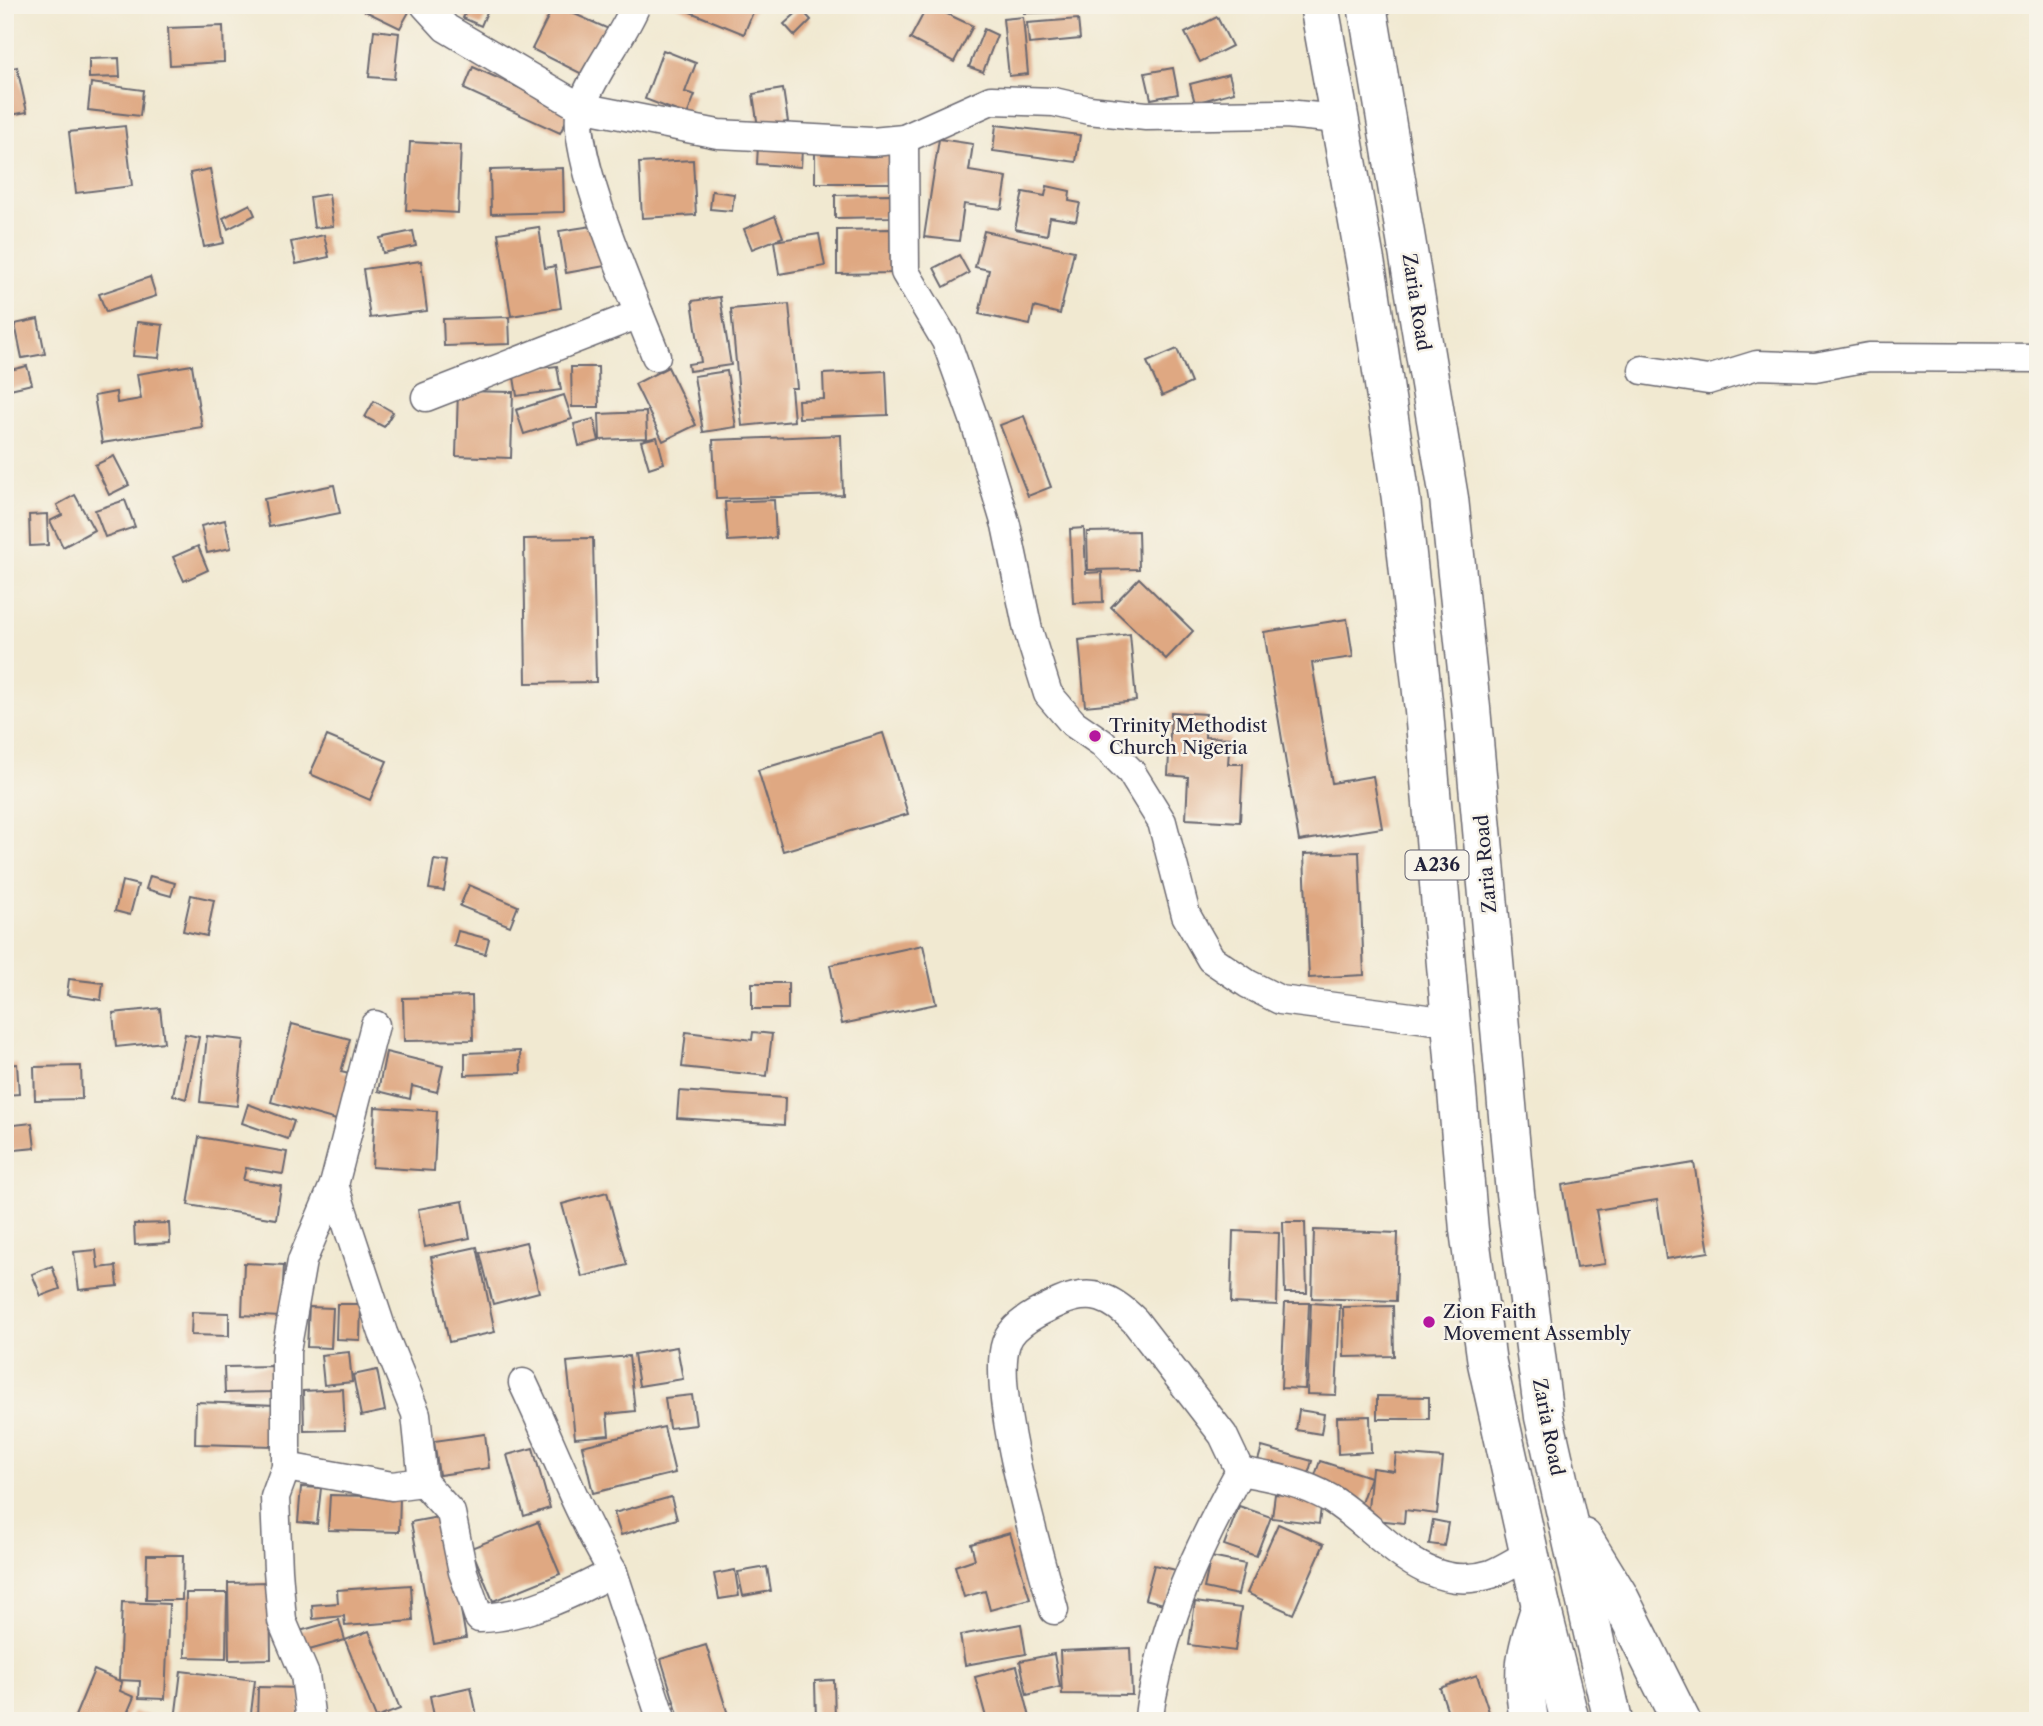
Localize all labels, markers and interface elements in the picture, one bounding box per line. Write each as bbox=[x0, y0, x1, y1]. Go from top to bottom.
street label: Zaria Road bbox=[1397, 252, 1436, 353]
place label: Trinity Methodist Church Nigeria bbox=[1109, 714, 1267, 759]
marker: Trinity Methodist Church Nigeria bbox=[1087, 728, 1103, 744]
street label: Zaria Road bbox=[1470, 813, 1501, 914]
road number: A236 bbox=[1406, 850, 1468, 880]
place label: Zion Faith Movement Assembly bbox=[1443, 1300, 1631, 1345]
marker: Zion Faith Movement Assembly bbox=[1421, 1314, 1437, 1330]
street label: Zaria Road bbox=[1528, 1377, 1569, 1478]

